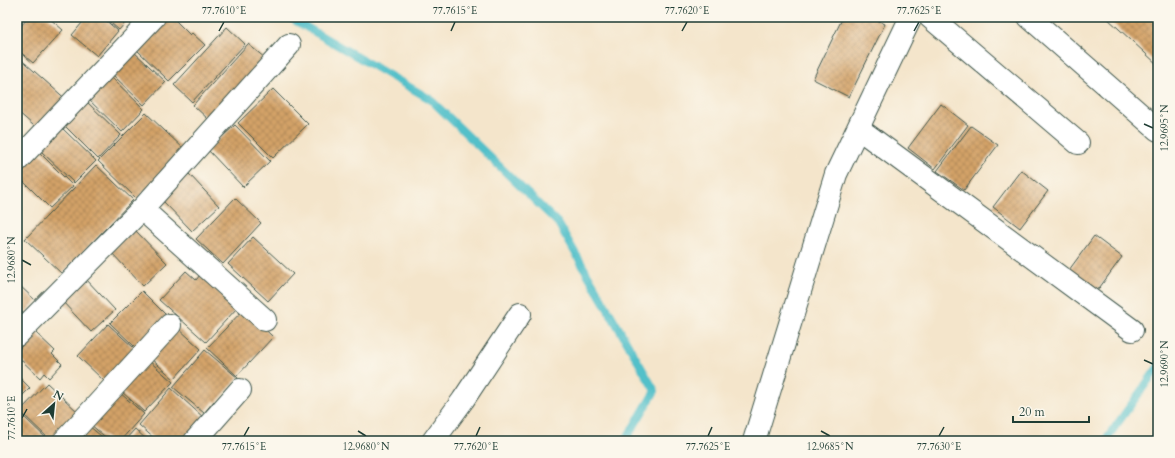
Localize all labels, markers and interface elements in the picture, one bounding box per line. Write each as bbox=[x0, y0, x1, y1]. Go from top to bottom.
text: 77.7610°E bbox=[202, 4, 246, 18]
text: 77.7615°E bbox=[433, 4, 477, 18]
text: 77.7620°E bbox=[665, 4, 709, 18]
text: 77.7625°E bbox=[897, 4, 941, 18]
text: 12.9695°N bbox=[1158, 104, 1172, 151]
text: 12.9680°N bbox=[5, 236, 19, 283]
text: 12.9690°N bbox=[1158, 340, 1172, 387]
north arrow bbox=[34, 384, 74, 424]
text: N bbox=[51, 387, 66, 405]
text: 77.7610°E bbox=[5, 396, 19, 440]
scale bar bbox=[1013, 398, 1089, 424]
text: 20 m bbox=[1019, 404, 1046, 420]
text: 77.7615°E bbox=[222, 440, 266, 454]
text: 12.9680°N bbox=[343, 440, 390, 454]
text: 77.7620°E bbox=[454, 440, 498, 454]
text: 77.7625°E bbox=[686, 440, 730, 454]
text: 12.9685°N bbox=[807, 440, 854, 454]
text: 77.7630°E bbox=[917, 440, 961, 454]

